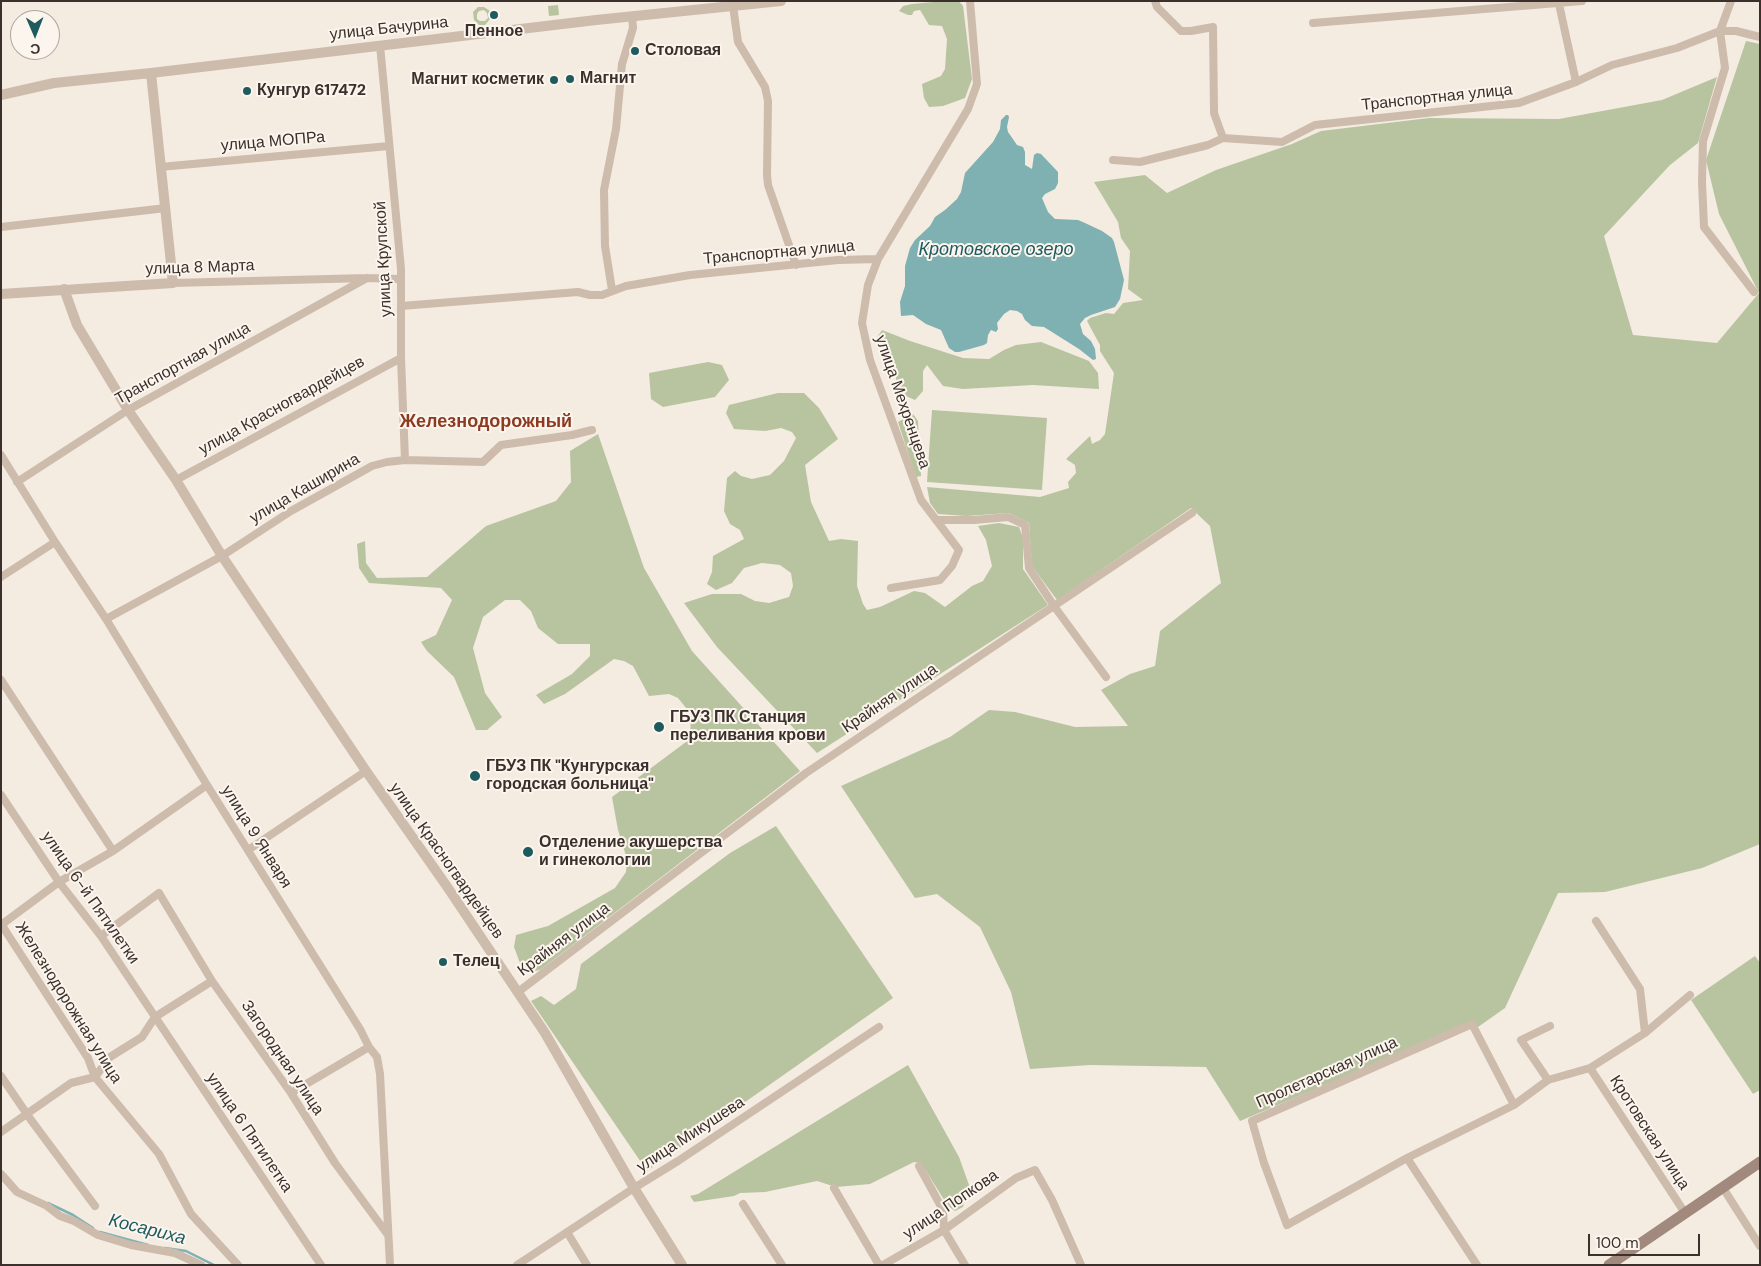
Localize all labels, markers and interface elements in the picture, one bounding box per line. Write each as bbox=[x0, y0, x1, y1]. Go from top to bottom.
marker: Пенное bbox=[488, 9, 500, 21]
north arrow bbox=[10, 10, 60, 60]
street label: улица Бачурина bbox=[329, 13, 449, 45]
place label: Пенное bbox=[465, 22, 523, 42]
text: С bbox=[30, 40, 40, 58]
place label: Столовая bbox=[645, 41, 721, 61]
marker: Столовая bbox=[629, 45, 641, 57]
place label: Магнит bbox=[580, 69, 636, 89]
place label: Магнит косметик bbox=[411, 70, 544, 90]
marker: Магнит bbox=[564, 73, 576, 85]
marker: Магнит косметик bbox=[548, 74, 560, 86]
place label: Кунгур 617472 bbox=[257, 81, 366, 101]
street label: Транспортная улица bbox=[1361, 81, 1513, 115]
marker: Кунгур 617472 bbox=[241, 85, 253, 97]
street label: улица МОПРа bbox=[220, 128, 326, 156]
street label: улица Крупской bbox=[371, 201, 397, 317]
street label: Транспортная улица bbox=[703, 237, 855, 269]
water label: Кротовское озеро bbox=[918, 239, 1074, 261]
street label: улица 8 Марта bbox=[145, 256, 255, 280]
street label: Транспортная улица bbox=[112, 319, 254, 409]
street label: улица Мехренцева bbox=[870, 333, 934, 471]
street label: улица Красногвардейцев bbox=[196, 352, 368, 460]
district label: Железнодорожный bbox=[400, 411, 572, 433]
street label: улица Каширина bbox=[247, 450, 363, 528]
street label: Крайняя улица bbox=[839, 660, 941, 738]
place label: ГБУЗ ПК Станция переливания крови bbox=[670, 708, 826, 746]
marker: ГБУЗ ПК Станция переливания крови bbox=[652, 720, 666, 734]
place label: ГБУЗ ПК "Кунгурская городская больница" bbox=[486, 757, 654, 795]
marker: ГБУЗ ПК "Кунгурская городская больница" bbox=[468, 769, 482, 783]
street label: улица Красногвардейцев bbox=[385, 779, 507, 943]
street label: улица 9 Января bbox=[217, 782, 295, 892]
street label: улица 6-й Пятилетки bbox=[37, 828, 143, 968]
place label: Отделение акушерства и гинекологии bbox=[539, 833, 722, 871]
marker: Отделение акушерства и гинекологии bbox=[521, 845, 535, 859]
street label: Крайняя улица bbox=[514, 899, 614, 981]
street label: Железнодорожная улица bbox=[10, 919, 126, 1087]
place label: Телец bbox=[453, 952, 500, 972]
marker: Телец bbox=[437, 956, 449, 968]
street label: Загородная улица bbox=[236, 997, 328, 1119]
street label: Пролетарская улица bbox=[1253, 1033, 1401, 1113]
street label: улица 6 Пятилетка bbox=[202, 1069, 296, 1197]
street label: Кротовская улица bbox=[1605, 1072, 1693, 1194]
street label: улица Микушева bbox=[634, 1093, 748, 1177]
street label: улица Попкова bbox=[900, 1166, 1002, 1244]
water label: Косариха bbox=[106, 1210, 188, 1250]
scale bar bbox=[1591, 1224, 1704, 1256]
text: 100 m bbox=[1596, 1233, 1639, 1253]

